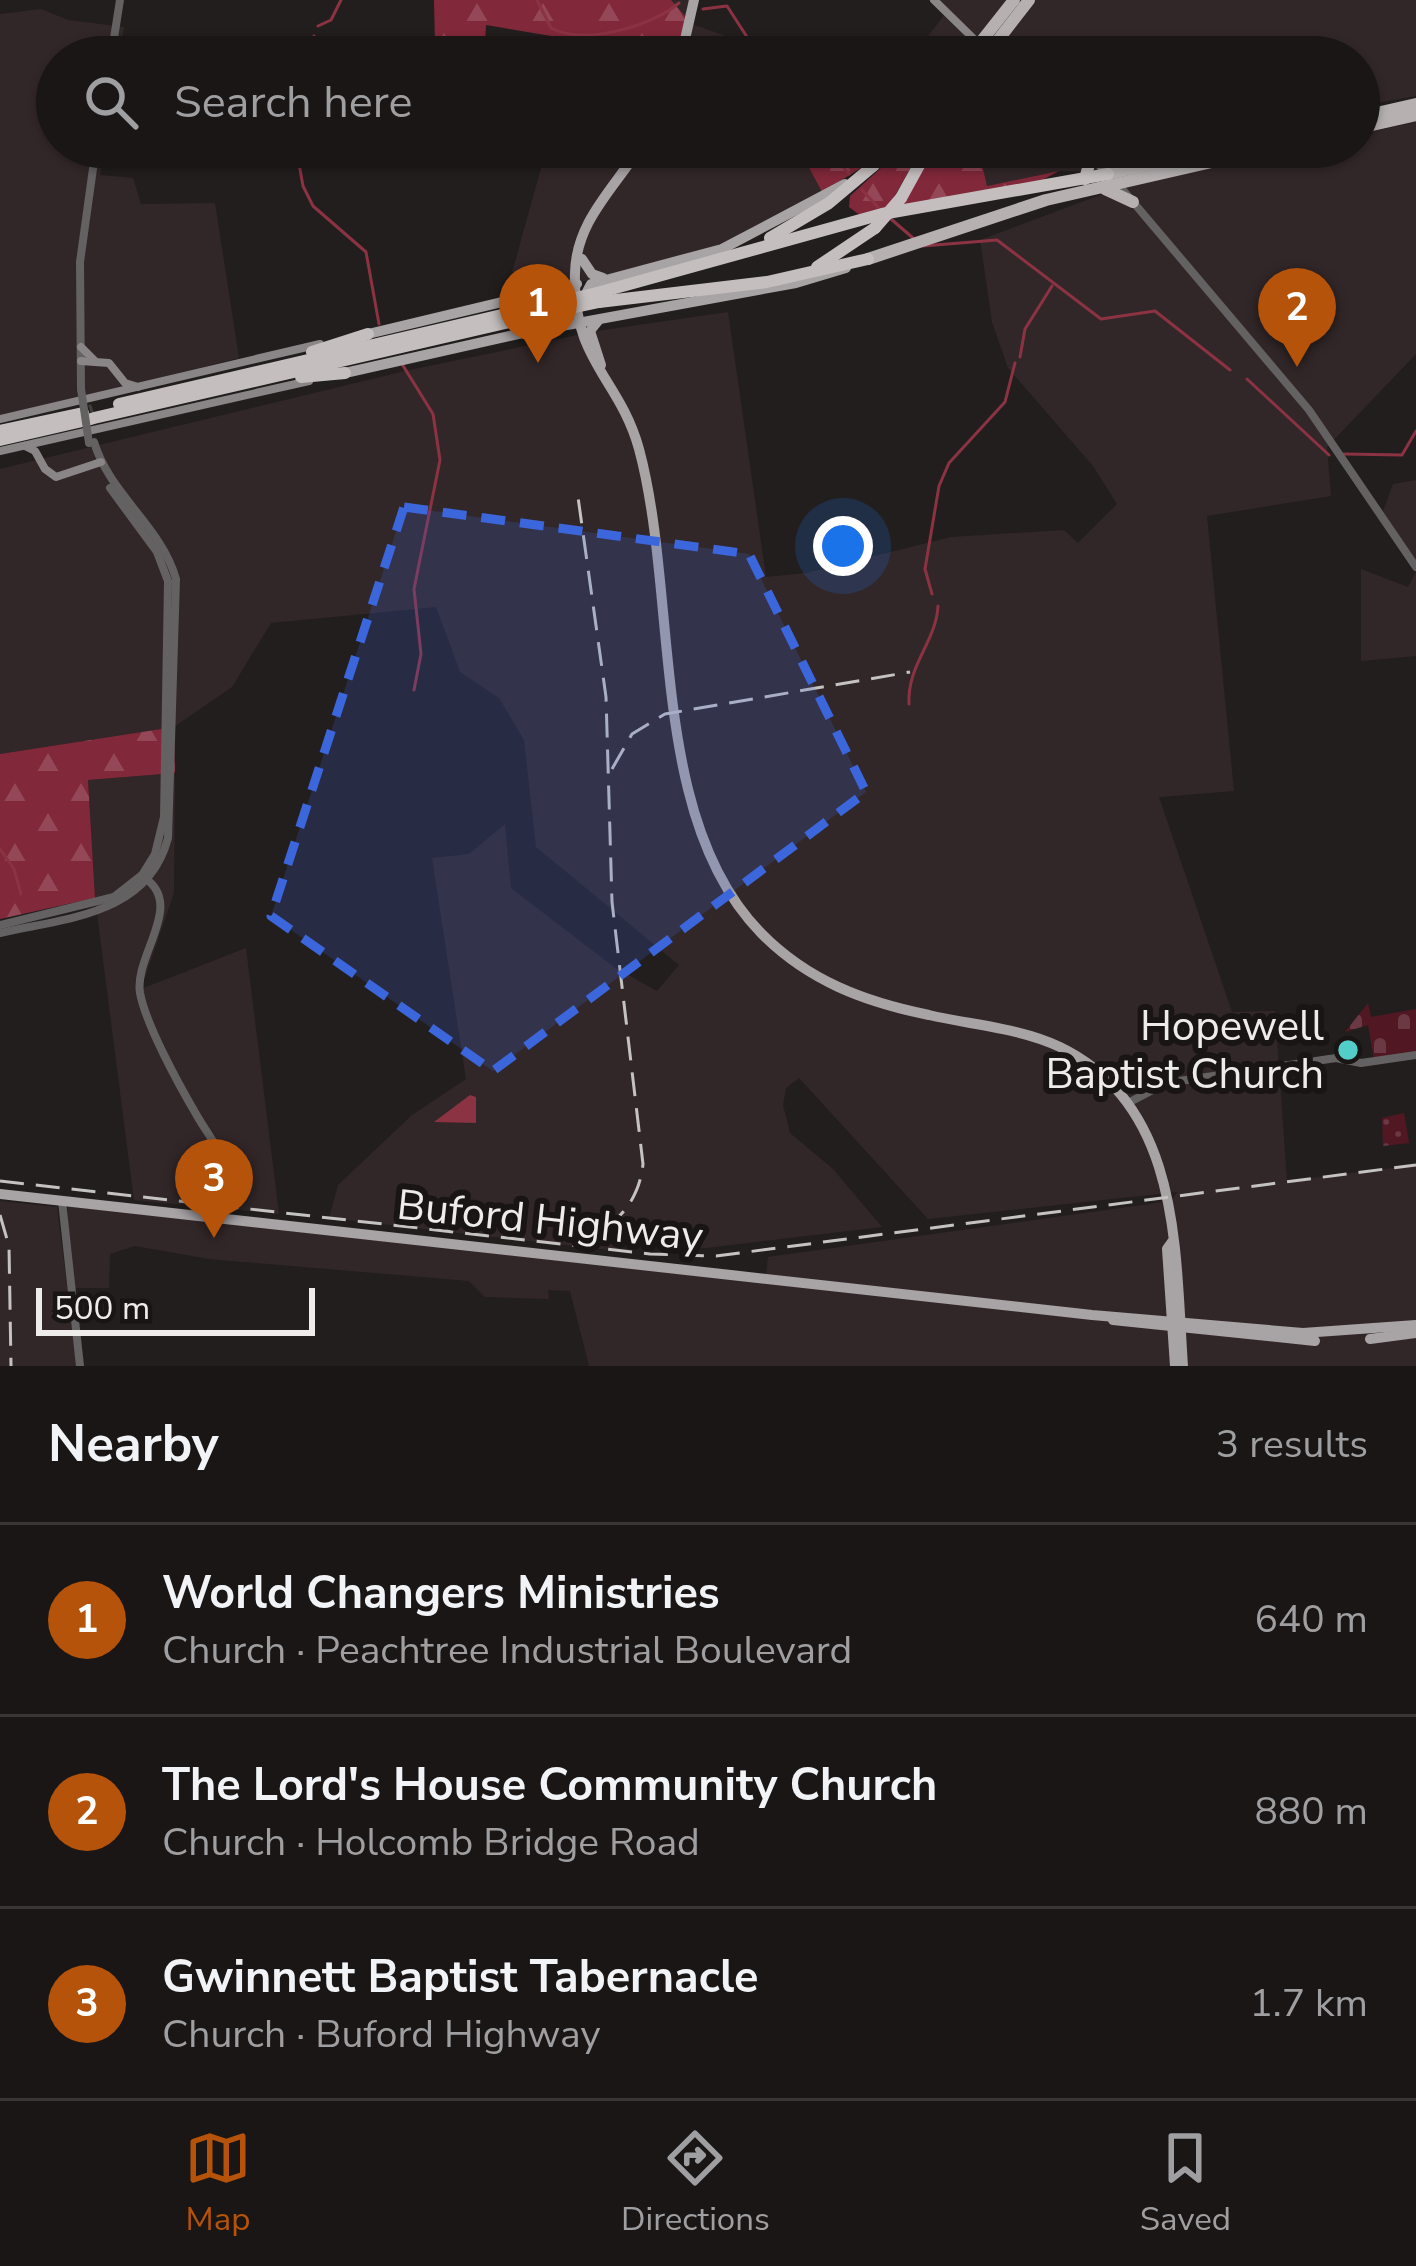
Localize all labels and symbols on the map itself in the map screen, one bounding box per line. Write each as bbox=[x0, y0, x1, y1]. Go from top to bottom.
pin: 1 bbox=[499, 264, 577, 363]
pin: 2 bbox=[1258, 268, 1336, 367]
your location bbox=[813, 516, 873, 576]
place label: Hopewell Baptist Church bbox=[1045, 998, 1325, 1103]
marker: Hopewell Baptist Church bbox=[1335, 1037, 1361, 1063]
pin: 3 bbox=[175, 1139, 253, 1238]
street label: Buford Highway bbox=[394, 1177, 706, 1265]
scale bar bbox=[36, 1282, 315, 1335]

